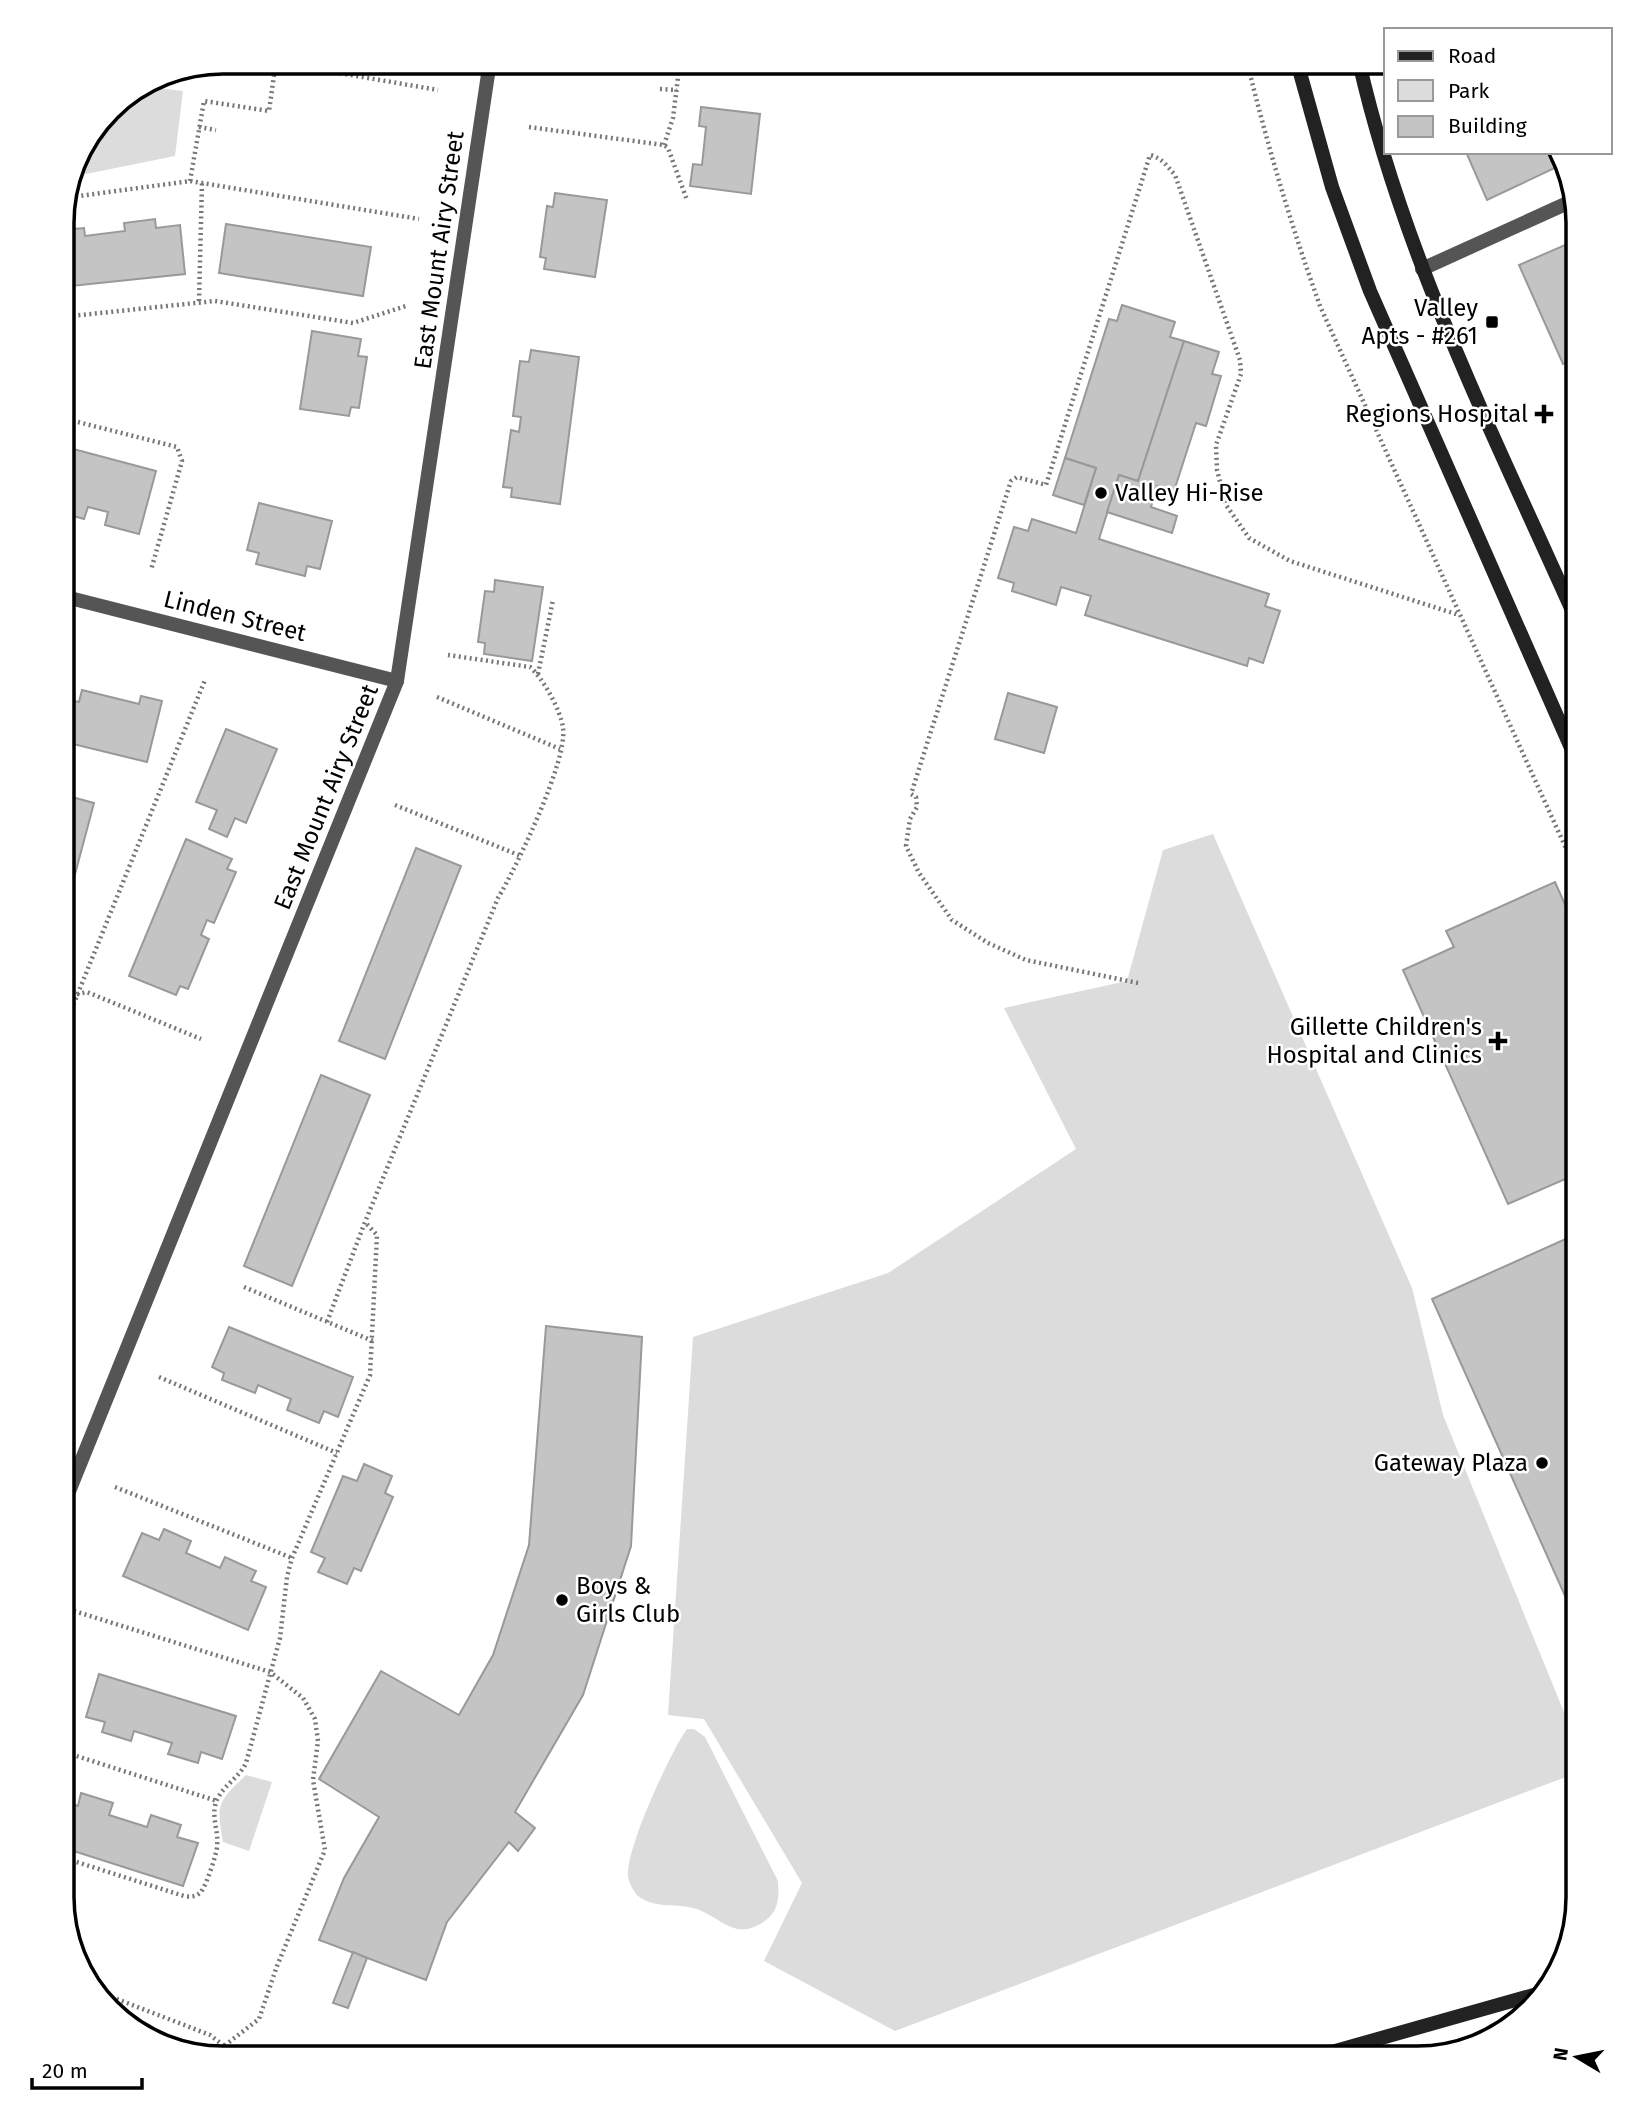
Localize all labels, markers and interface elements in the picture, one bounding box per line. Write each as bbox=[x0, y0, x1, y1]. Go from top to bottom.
legend bbox=[1384, 28, 1612, 154]
text: Road bbox=[1448, 43, 1496, 69]
text: Park bbox=[1448, 78, 1490, 104]
text: Building bbox=[1448, 113, 1527, 139]
street label: East Mount Airy Street bbox=[408, 129, 470, 371]
place label: Valley Apts - #261 bbox=[1362, 294, 1478, 350]
marker: Valley Apts - #261 bbox=[1484, 314, 1500, 330]
place label: Regions Hospital bbox=[1345, 400, 1528, 428]
marker: Regions Hospital bbox=[1534, 404, 1554, 424]
place label: Valley Hi-Rise bbox=[1115, 479, 1264, 507]
marker: Valley Hi-Rise bbox=[1093, 485, 1109, 501]
street label: Linden Street bbox=[161, 585, 309, 647]
street label: East Mount Airy Street bbox=[268, 680, 384, 914]
place label: Gillette Children's Hospital and Clinics bbox=[1266, 1013, 1482, 1069]
marker: Gillette Children's Hospital and Clinics bbox=[1488, 1031, 1508, 1051]
place label: Gateway Plaza bbox=[1374, 1449, 1528, 1477]
marker: Gateway Plaza bbox=[1534, 1455, 1550, 1471]
place label: Boys & Girls Club bbox=[576, 1572, 680, 1628]
marker: Boys & Girls Club bbox=[554, 1592, 570, 1608]
north arrow bbox=[1542, 2022, 1612, 2092]
scale bar bbox=[32, 2046, 142, 2090]
text: N bbox=[1548, 2046, 1573, 2062]
text: 20 m bbox=[42, 2058, 88, 2084]

